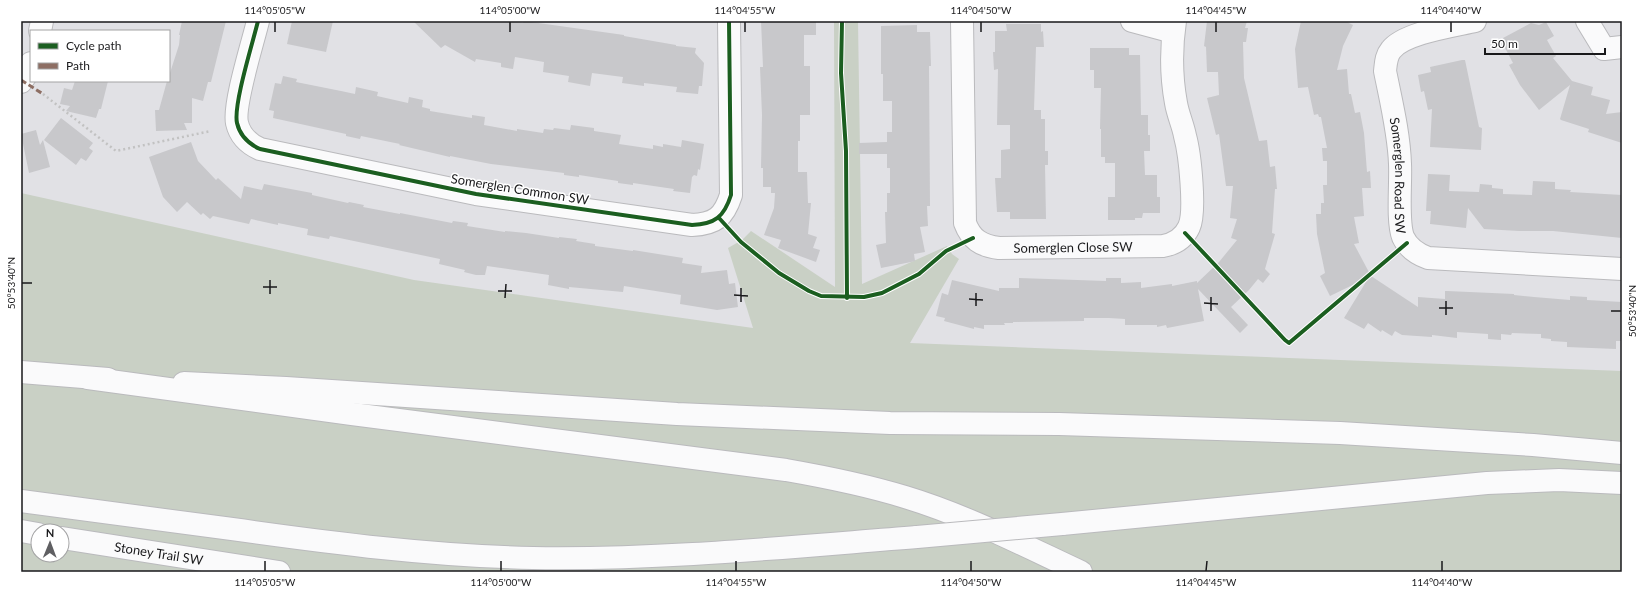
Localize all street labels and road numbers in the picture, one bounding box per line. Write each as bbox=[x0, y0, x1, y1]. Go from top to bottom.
street label: Somerglen Road SW bbox=[1387, 116, 1410, 235]
street label: Somerglen Common SW bbox=[450, 170, 591, 208]
street label: Somerglen Close SW bbox=[1013, 238, 1133, 256]
street label: Stoney Trail SW bbox=[113, 538, 205, 568]

